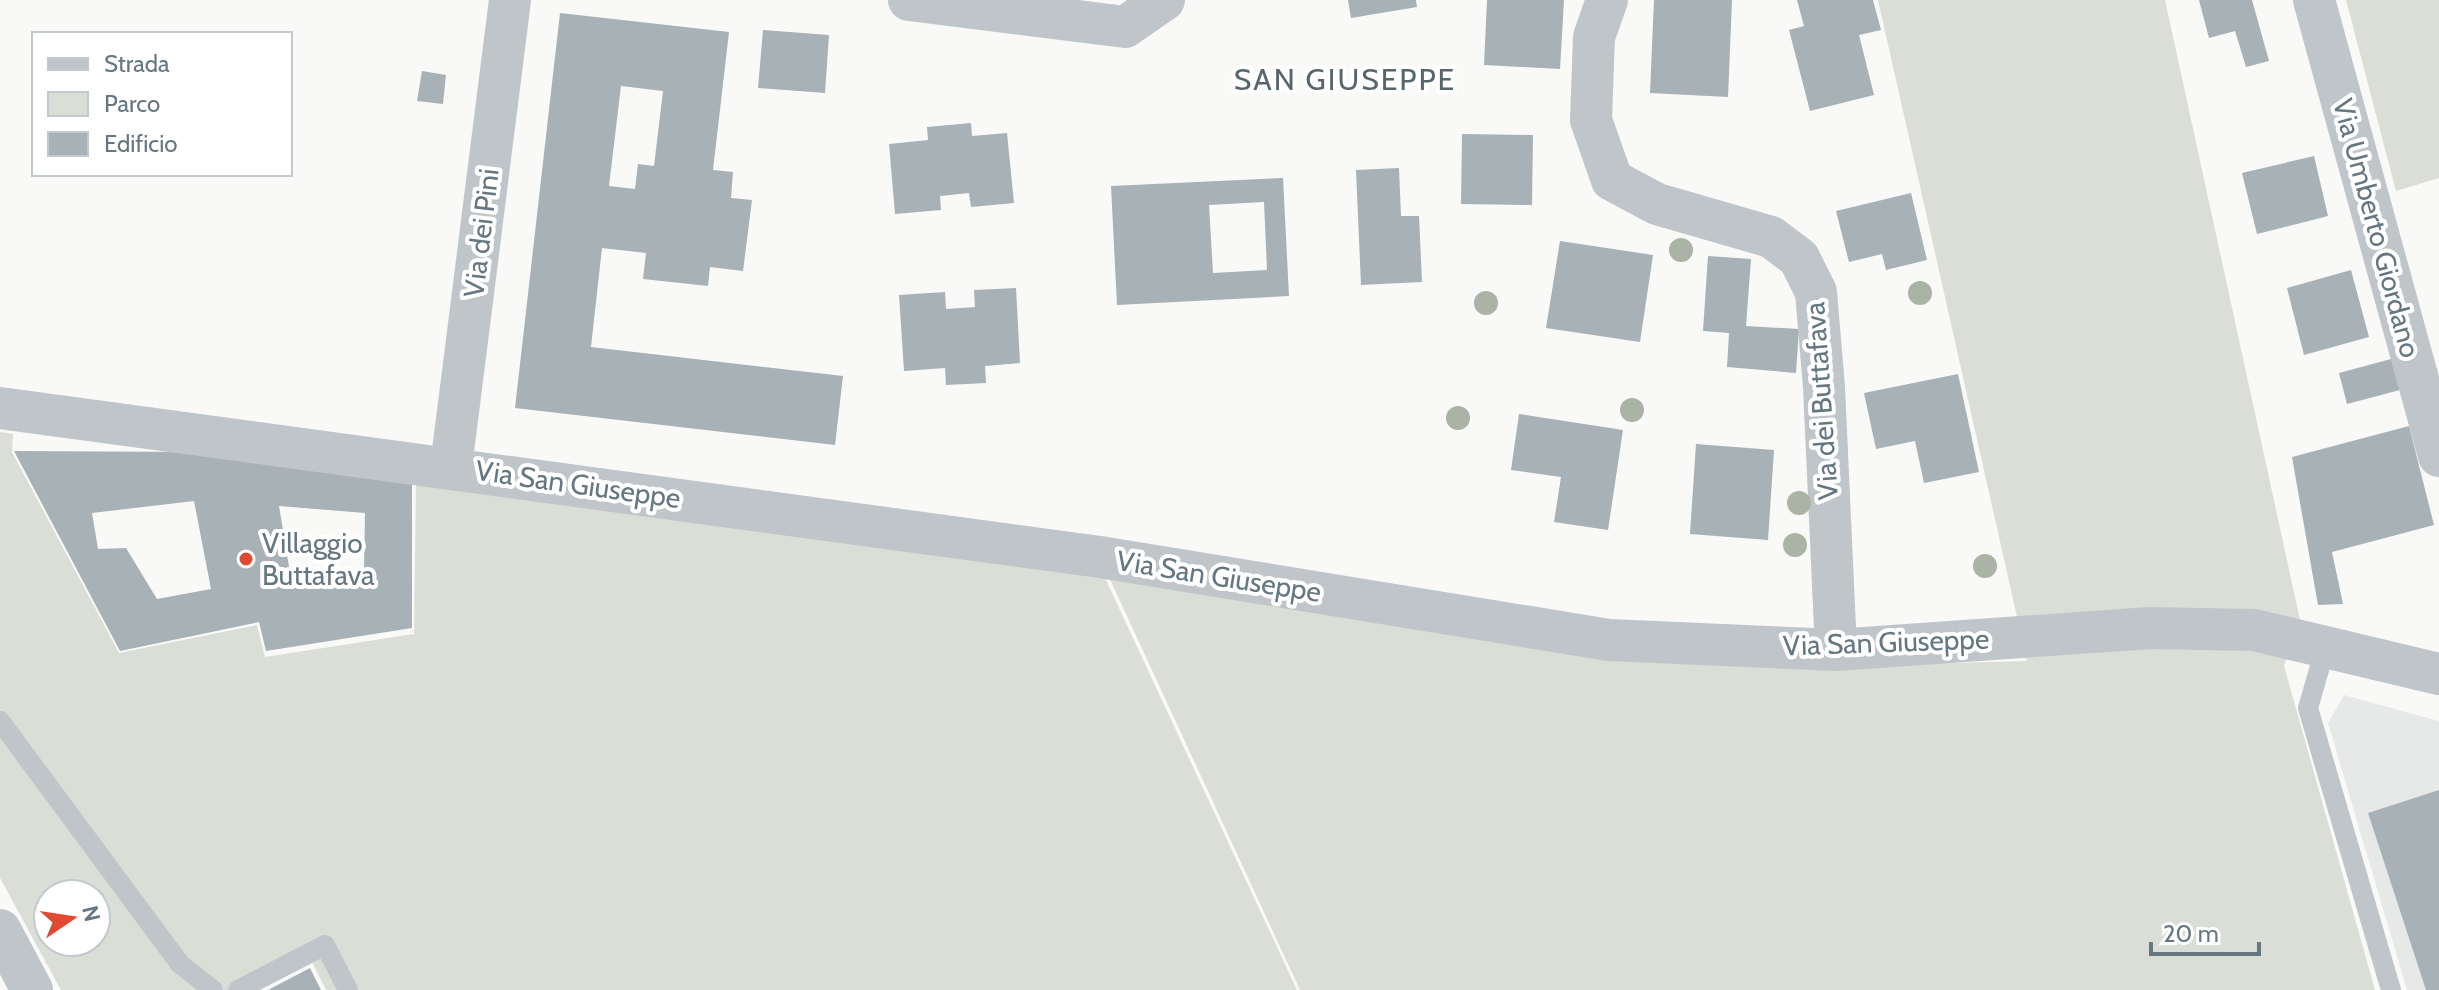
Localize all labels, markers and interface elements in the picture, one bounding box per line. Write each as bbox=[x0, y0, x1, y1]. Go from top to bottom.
legend bbox=[32, 32, 292, 176]
text: Strada bbox=[104, 49, 170, 78]
district label: SAN GIUSEPPE bbox=[1234, 61, 1456, 98]
text: Parco bbox=[104, 89, 160, 118]
street label: Via Umberto Giordano bbox=[2326, 95, 2428, 361]
text: Edificio bbox=[104, 129, 178, 158]
street label: Via dei Pini bbox=[456, 167, 506, 299]
street label: Via dei Buttafava bbox=[1797, 300, 1845, 501]
street label: Via San Giuseppe bbox=[473, 453, 683, 515]
place label: Villaggio Buttafava bbox=[262, 526, 375, 592]
street label: Via San Giuseppe bbox=[1114, 543, 1324, 609]
marker: Villaggio Buttafava bbox=[237, 550, 255, 568]
street label: Via San Giuseppe bbox=[1782, 621, 1990, 663]
north arrow bbox=[32, 878, 112, 958]
text: N bbox=[76, 903, 106, 924]
scale bar bbox=[2151, 906, 2259, 956]
text: 20 m bbox=[2163, 919, 2219, 948]

